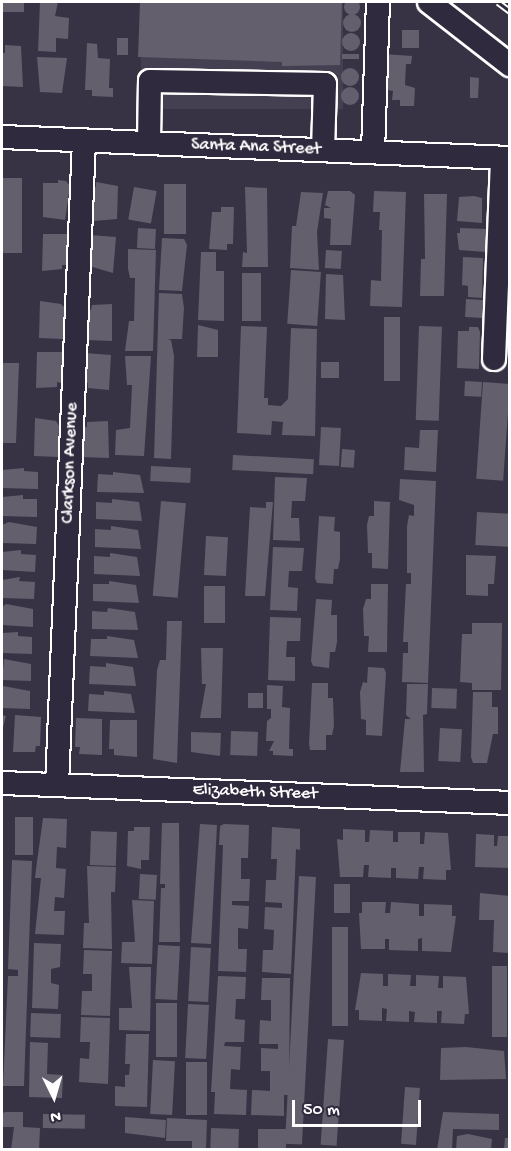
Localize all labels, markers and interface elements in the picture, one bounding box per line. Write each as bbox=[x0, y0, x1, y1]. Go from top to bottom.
street label: Santa Ana Street bbox=[191, 135, 321, 161]
street label: Clarkson Avenue bbox=[58, 402, 84, 524]
street label: Elizabeth Street bbox=[192, 780, 318, 806]
north arrow bbox=[24, 1067, 84, 1127]
scale bar bbox=[295, 1088, 424, 1126]
text: 50 m bbox=[303, 1100, 340, 1121]
text: N bbox=[50, 1106, 62, 1125]

